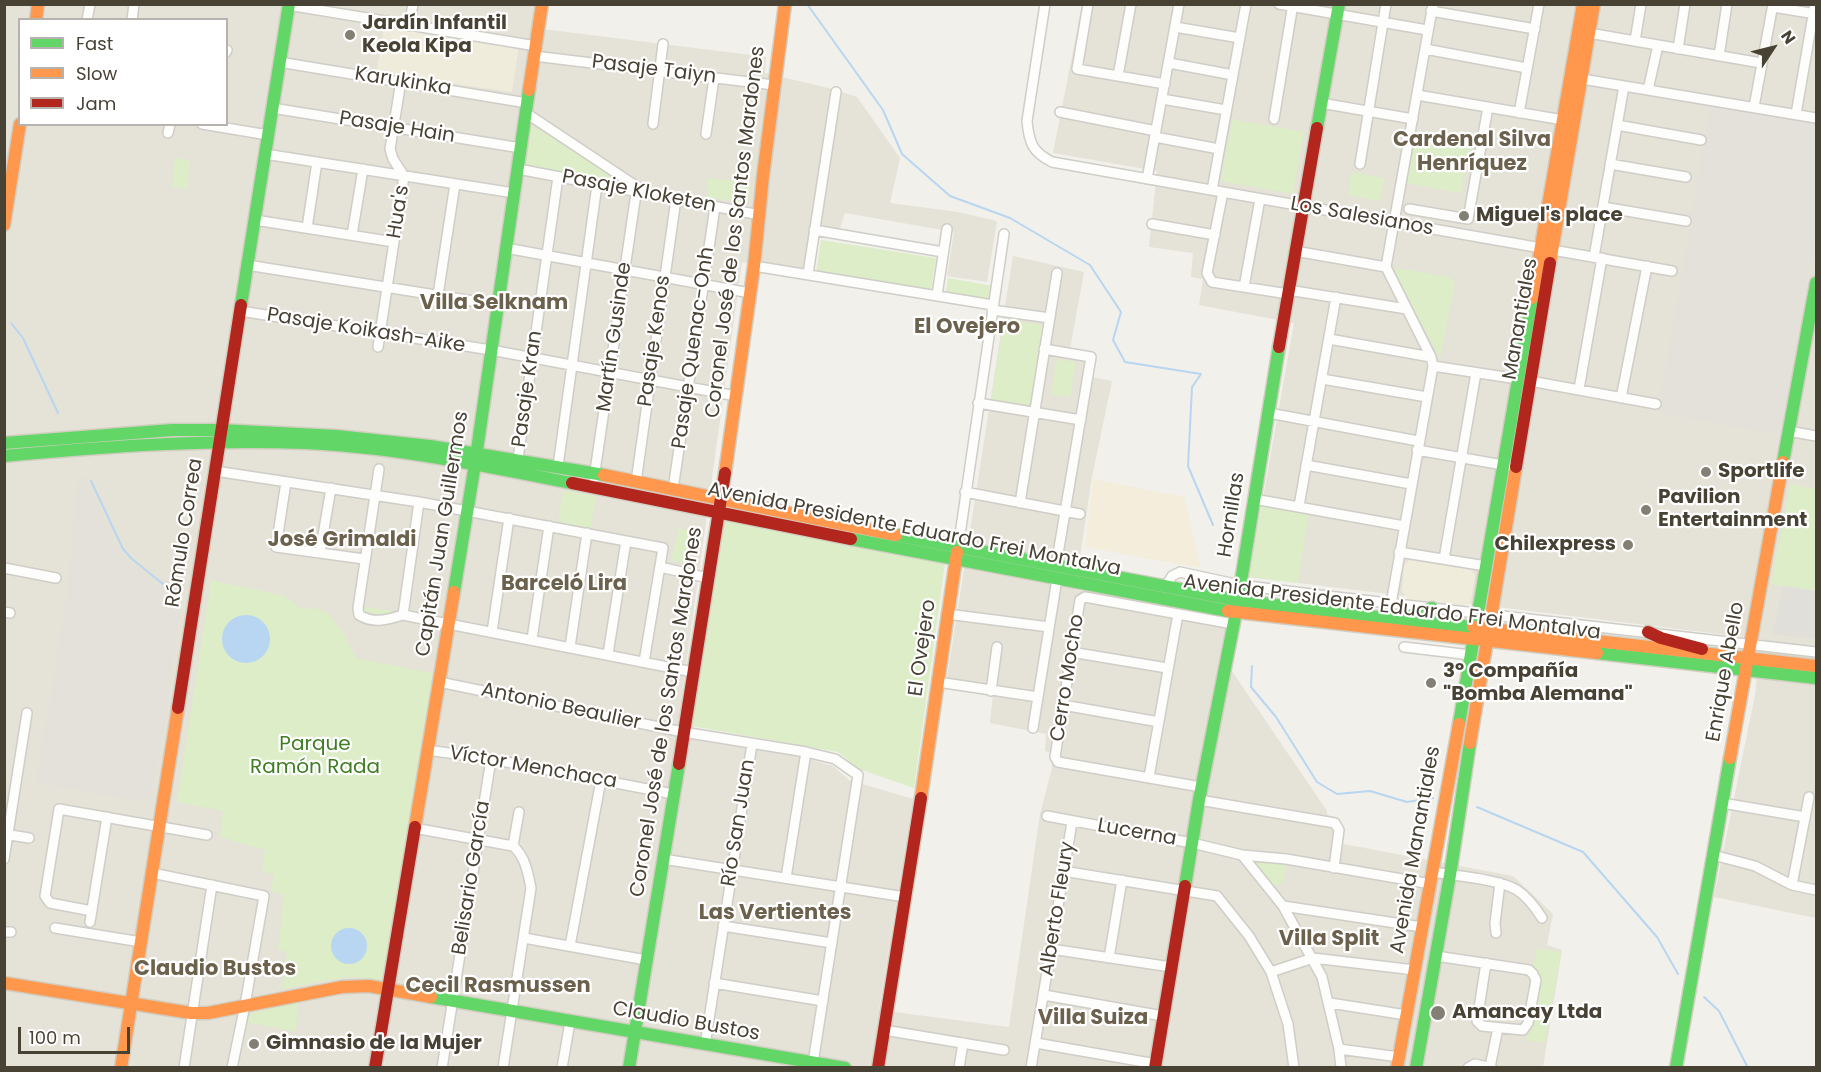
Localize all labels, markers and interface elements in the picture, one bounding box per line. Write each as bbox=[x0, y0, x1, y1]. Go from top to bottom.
place label: Jardín Infantil Keola Kipa bbox=[362, 12, 507, 59]
legend bbox=[18, 18, 228, 126]
north arrow bbox=[1743, 18, 1803, 78]
text: N bbox=[1775, 26, 1801, 49]
marker: Jardín Infantil Keola Kipa bbox=[343, 28, 357, 42]
text: Fast bbox=[76, 31, 113, 56]
street label: Coronel José de los Santos Mardones bbox=[701, 45, 771, 419]
street label: Pasaje Taiyn bbox=[590, 50, 718, 90]
text: Slow bbox=[76, 61, 117, 86]
street label: Karukinka bbox=[353, 63, 453, 101]
text: Jam bbox=[76, 91, 116, 116]
street label: Pasaje Hain bbox=[337, 107, 457, 149]
district label: Cardenal Silva Henríquez bbox=[1393, 128, 1551, 178]
street label: Pasaje Kloketen bbox=[560, 165, 718, 219]
street label: Hua's bbox=[383, 184, 415, 240]
street label: Los Salesianos bbox=[1289, 193, 1435, 241]
place label: Miguel's place bbox=[1476, 204, 1623, 228]
marker: Miguel's place bbox=[1457, 209, 1471, 223]
street label: Pasaje Quenac-Onh bbox=[668, 246, 720, 450]
street label: Manantiales bbox=[1498, 256, 1544, 382]
street label: Martín Gusinde bbox=[593, 261, 637, 413]
street label: Pasaje Kenos bbox=[634, 274, 676, 408]
district label: Villa Selknam bbox=[420, 291, 568, 317]
street label: Pasaje Koikash-Aike bbox=[265, 303, 467, 359]
district label: El Ovejero bbox=[914, 315, 1020, 341]
street label: Pasaje Kran bbox=[508, 329, 548, 449]
street label: Capitán Juan Guillermos bbox=[412, 410, 474, 658]
street label: Rómulo Correa bbox=[161, 457, 209, 609]
place label: Sportlife bbox=[1718, 460, 1805, 484]
marker: Sportlife bbox=[1699, 465, 1713, 479]
street label: Hornillas bbox=[1213, 471, 1251, 559]
street label: Avenida Presidente Eduardo Frei Montalva bbox=[705, 478, 1123, 582]
place label: Pavilion Entertainment bbox=[1658, 486, 1807, 533]
marker: Pavilion Entertainment bbox=[1639, 503, 1653, 517]
street label: Coronel José de los Santos Mardones bbox=[626, 525, 708, 899]
district label: José Grimaldi bbox=[268, 528, 416, 554]
place label: Chilexpress bbox=[1495, 533, 1616, 557]
marker: Chilexpress bbox=[1621, 538, 1635, 552]
street label: Avenida Presidente Eduardo Frei Montalva bbox=[1182, 570, 1602, 646]
district label: Barceló Lira bbox=[501, 572, 627, 598]
street label: El Ovejero bbox=[904, 598, 942, 698]
street label: Enrique Abello bbox=[1702, 600, 1750, 744]
street label: Cerro Mocho bbox=[1046, 613, 1090, 743]
place label: 3º Compañía "Bomba Alemana" bbox=[1443, 660, 1633, 707]
marker: 3º Compañía "Bomba Alemana" bbox=[1424, 676, 1438, 690]
street label: Antonio Beaulier bbox=[479, 678, 643, 736]
park label: Parque Ramón Rada bbox=[250, 733, 380, 780]
street label: Víctor Menchaca bbox=[447, 741, 619, 795]
street label: Avenida Manantiales bbox=[1386, 744, 1446, 956]
street label: Río San Juan bbox=[717, 758, 761, 888]
street label: Belisario García bbox=[448, 799, 496, 957]
street label: Lucerna bbox=[1096, 814, 1178, 852]
street label: Alberto Fleury bbox=[1036, 840, 1080, 978]
district label: Las Vertientes bbox=[699, 901, 851, 927]
district label: Villa Split bbox=[1279, 927, 1379, 953]
district label: Claudio Bustos bbox=[134, 957, 296, 983]
district label: Cecil Rasmussen bbox=[405, 974, 591, 1000]
street label: Claudio Bustos bbox=[610, 997, 762, 1047]
place label: Amancay Ltda bbox=[1452, 1001, 1602, 1025]
marker: Amancay Ltda bbox=[1429, 1004, 1447, 1022]
district label: Villa Suiza bbox=[1038, 1006, 1148, 1032]
scale bar bbox=[21, 1015, 134, 1053]
text: 100 m bbox=[29, 1025, 81, 1050]
place label: Gimnasio de la Mujer bbox=[266, 1032, 482, 1056]
marker: Gimnasio de la Mujer bbox=[247, 1037, 261, 1051]

